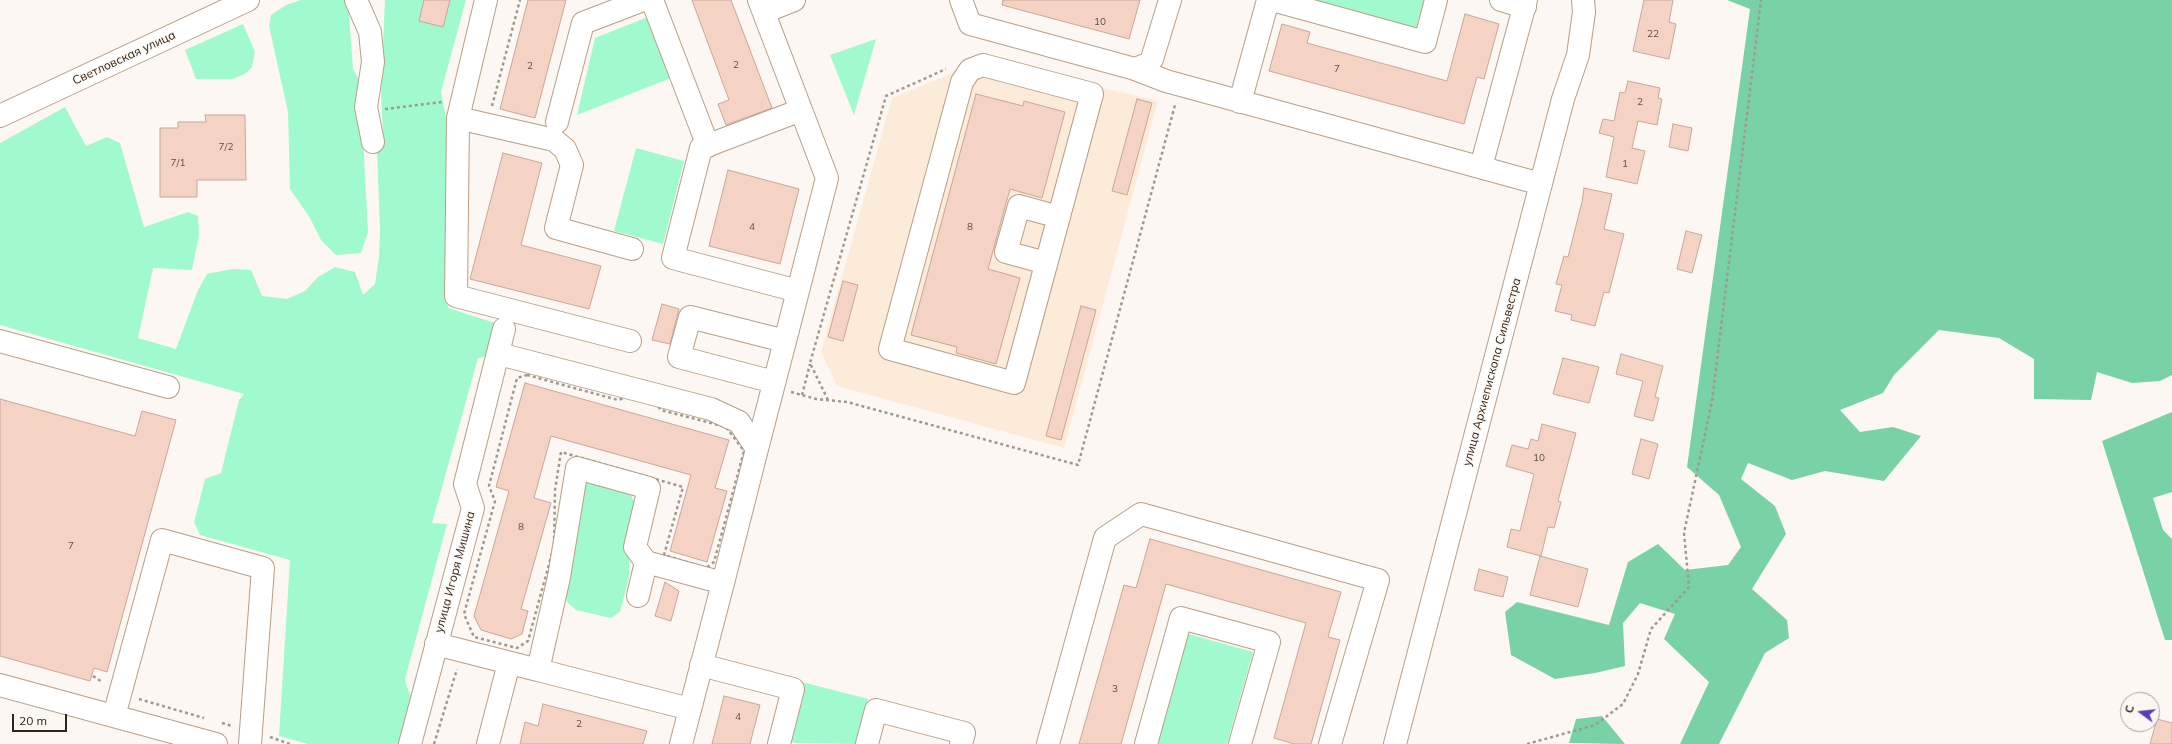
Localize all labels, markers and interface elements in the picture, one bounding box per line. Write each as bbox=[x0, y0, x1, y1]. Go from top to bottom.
house number: 10 bbox=[1094, 16, 1106, 28]
street label: Светловская улица bbox=[70, 28, 178, 88]
house number: 22 bbox=[1647, 28, 1659, 40]
house number: 2 bbox=[733, 59, 739, 71]
house number: 2 bbox=[527, 60, 533, 72]
house number: 7 bbox=[1334, 63, 1340, 75]
house number: 2 bbox=[1637, 96, 1643, 108]
house number: 7/2 bbox=[219, 141, 233, 153]
house number: 7/1 bbox=[171, 157, 185, 169]
house number: 1 bbox=[1622, 158, 1628, 170]
house number: 4 bbox=[749, 221, 755, 233]
house number: 8 bbox=[967, 221, 973, 233]
street label: улица Архиепископа Сильвестра bbox=[1460, 276, 1524, 468]
house number: 10 bbox=[1533, 452, 1545, 464]
street label: улица Игоря Мишина bbox=[432, 510, 478, 634]
house number: 8 bbox=[518, 521, 524, 533]
house number: 7 bbox=[68, 540, 74, 552]
house number: 3 bbox=[1112, 683, 1118, 695]
north arrow bbox=[2120, 692, 2160, 732]
text: С bbox=[2122, 704, 2137, 715]
scale bar bbox=[14, 706, 69, 732]
house number: 4 bbox=[735, 711, 741, 723]
text: 20 m bbox=[19, 713, 47, 728]
house number: 2 bbox=[576, 718, 582, 730]

